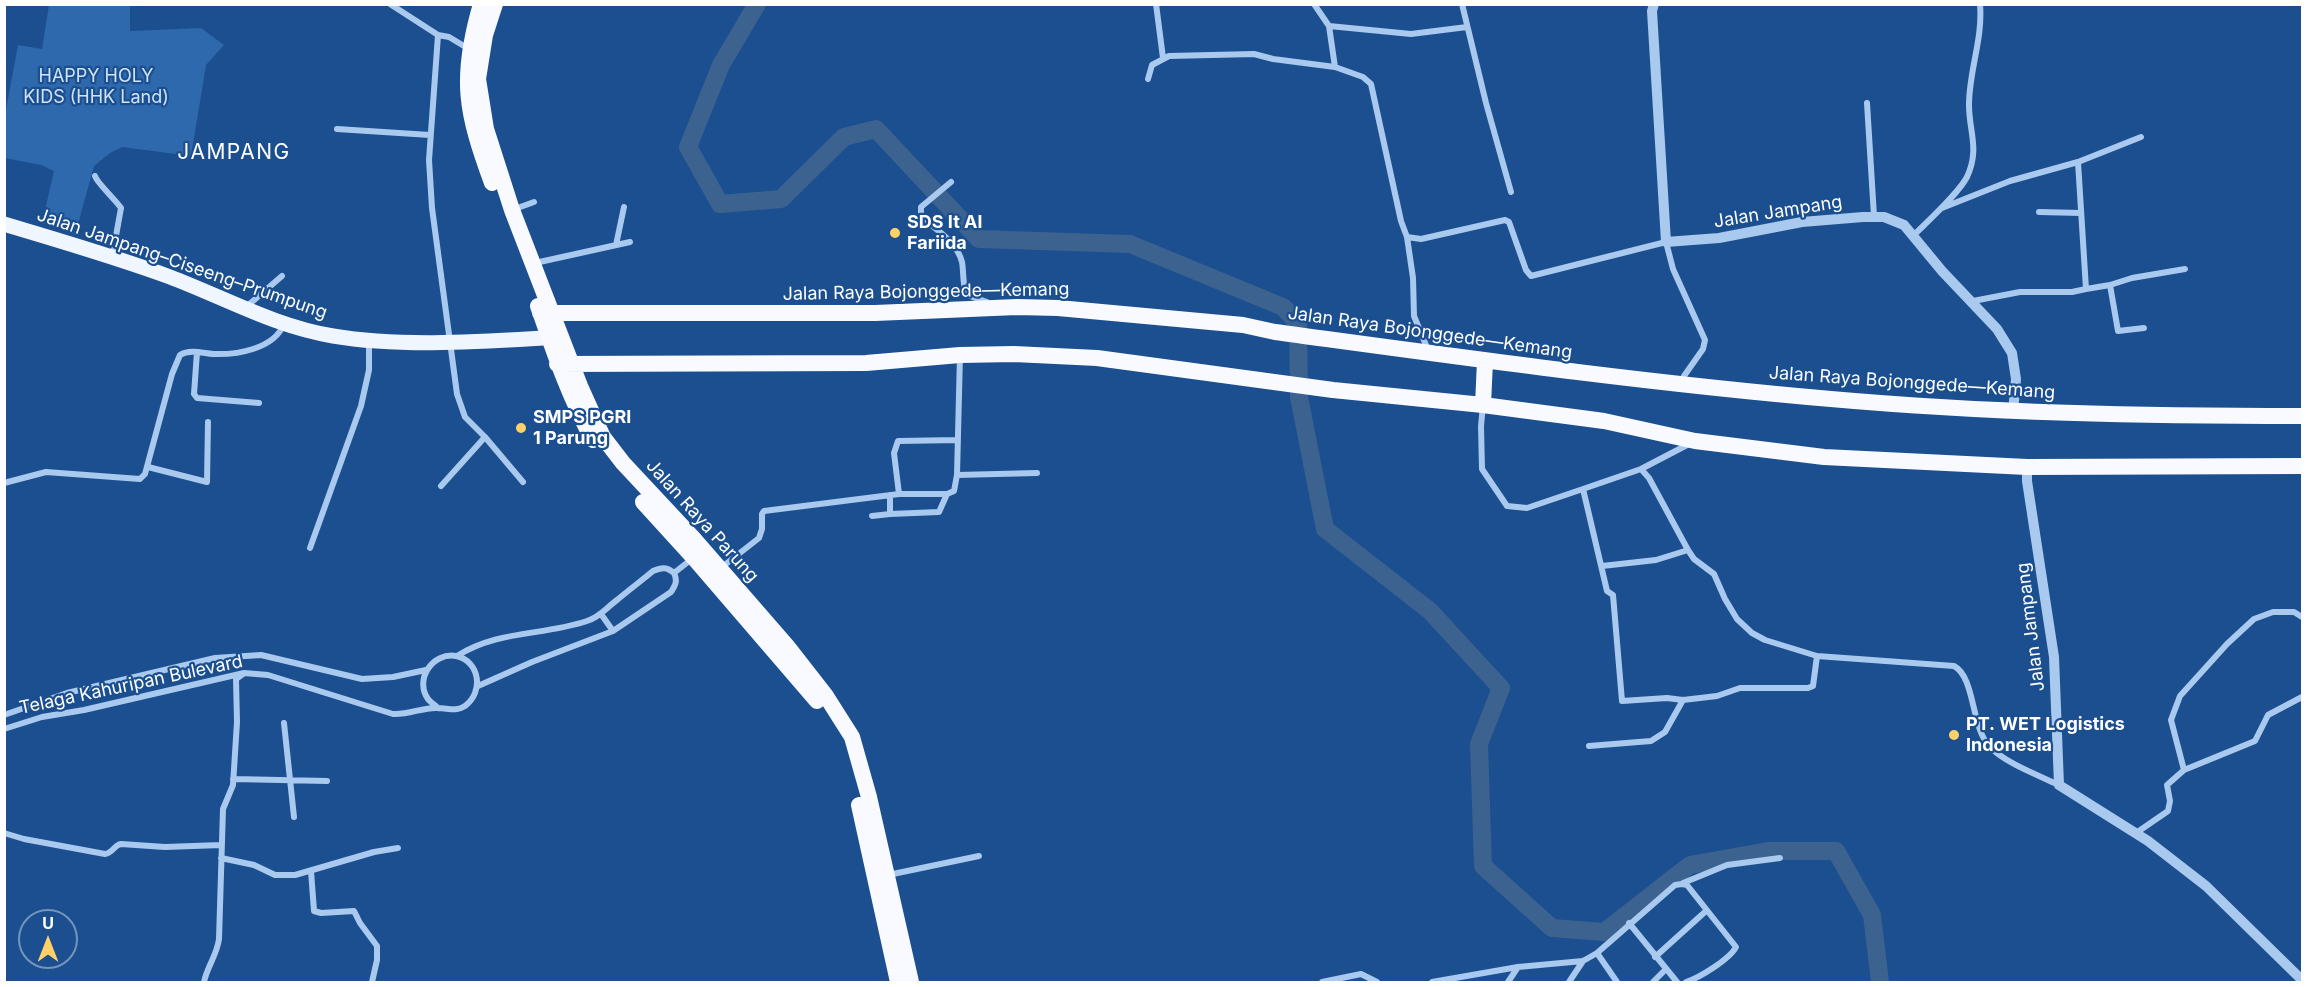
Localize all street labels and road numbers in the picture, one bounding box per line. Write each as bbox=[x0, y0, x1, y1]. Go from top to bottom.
street label: Jalan Jampang bbox=[1712, 191, 1844, 233]
street label: Jalan Jampang–Ciseeng–Prumpung bbox=[34, 204, 330, 324]
street label: Jalan Raya Bojonggede—Kemang bbox=[782, 279, 1070, 305]
street label: Jalan Raya Bojonggede—Kemang bbox=[1286, 302, 1574, 364]
street label: Jalan Raya Bojonggede—Kemang bbox=[1768, 362, 2056, 404]
street label: Jalan Raya Parung bbox=[641, 455, 763, 587]
street label: Jalan Jampang bbox=[2012, 561, 2050, 693]
street label: Telaga Kahuripan Bulevard bbox=[17, 651, 245, 719]

